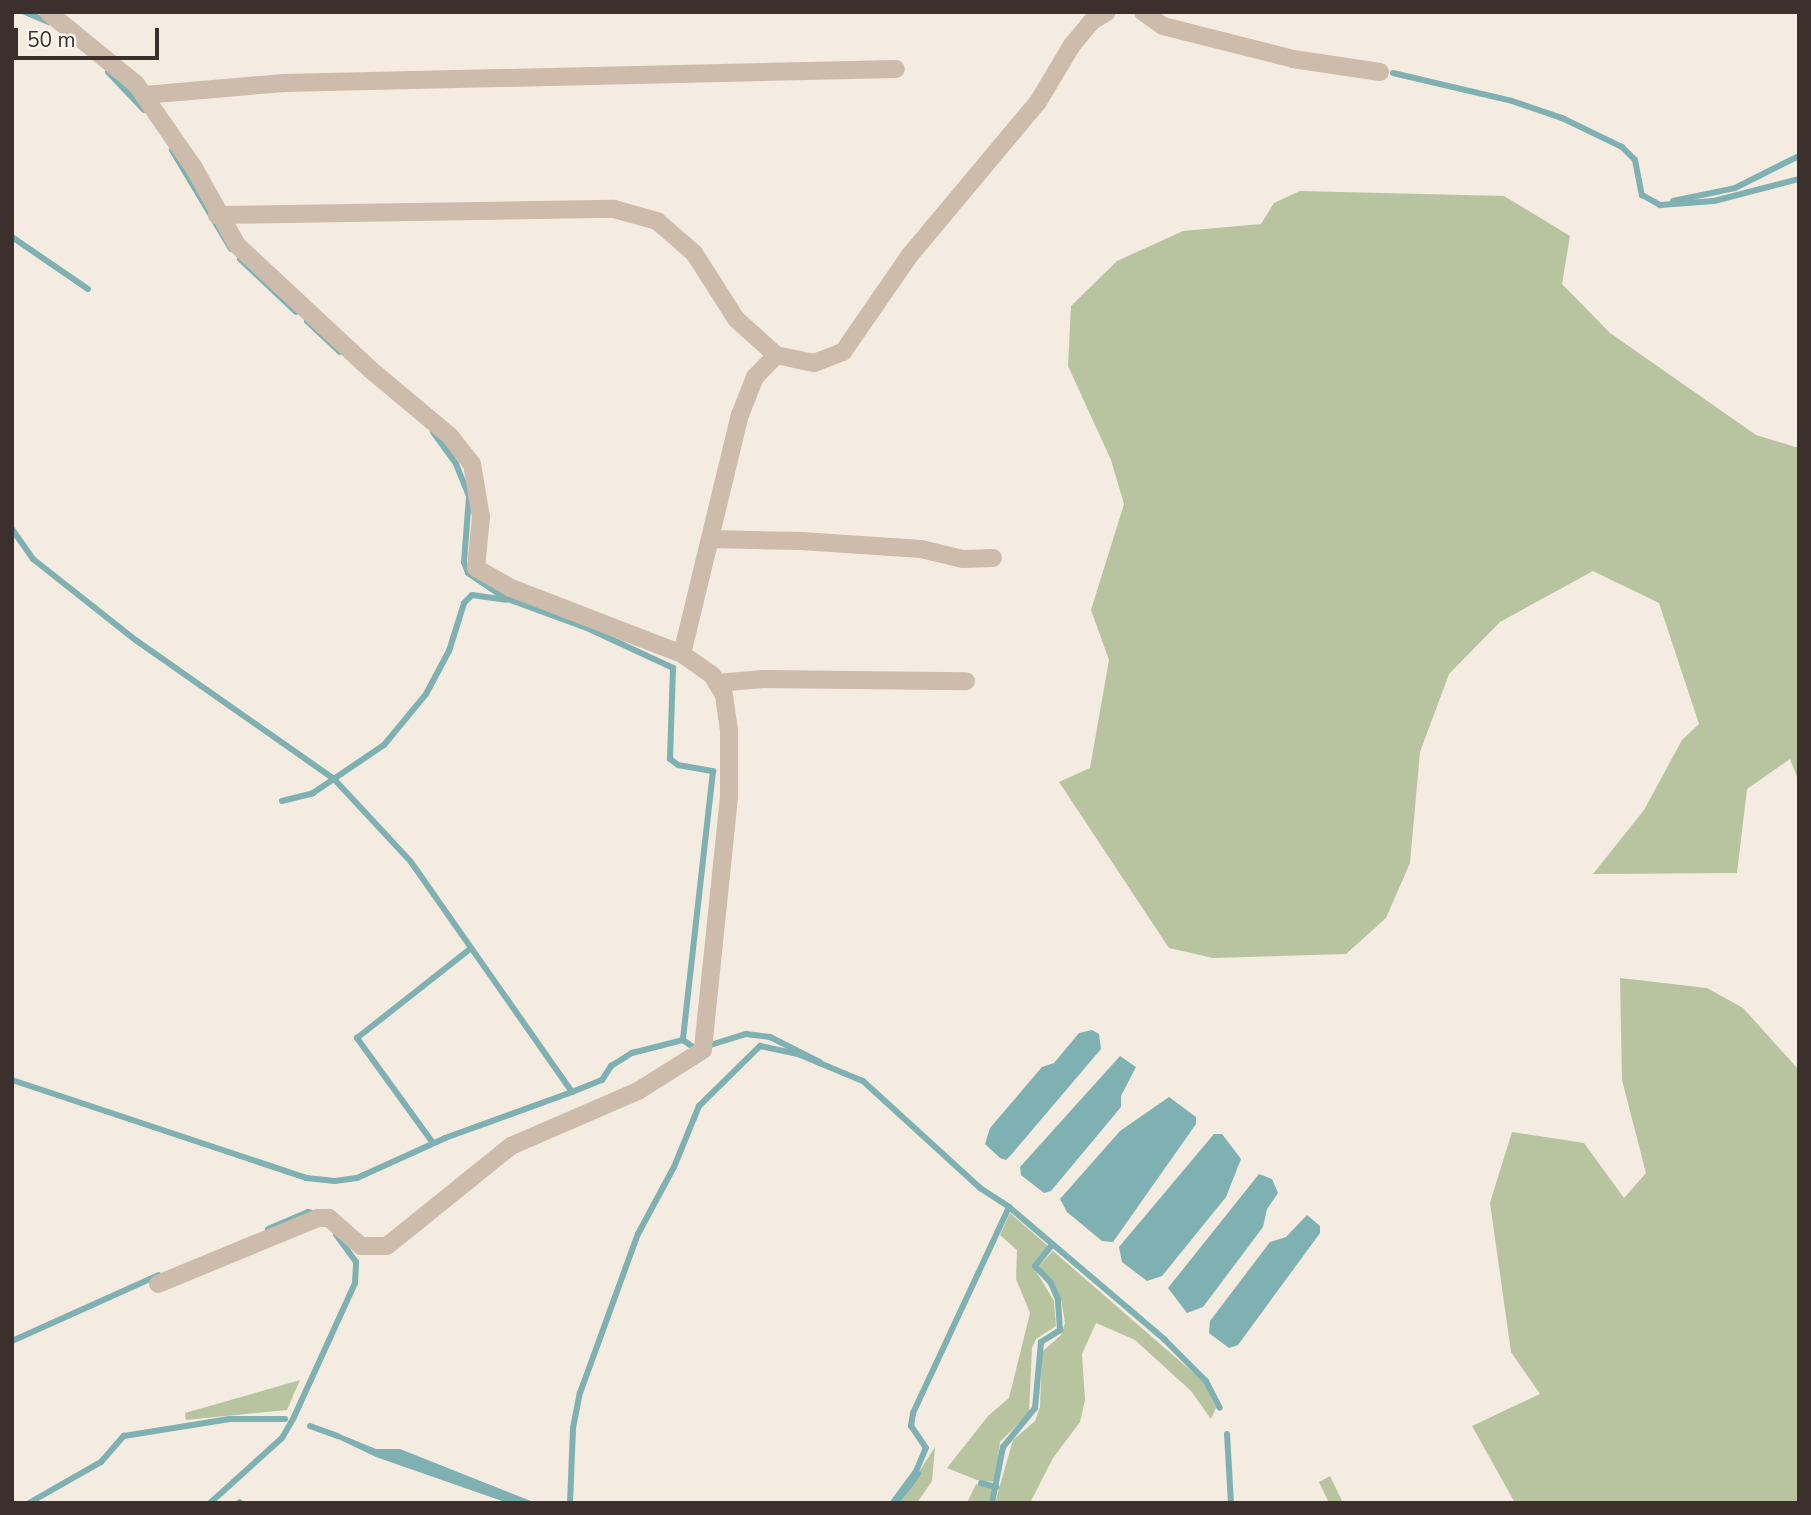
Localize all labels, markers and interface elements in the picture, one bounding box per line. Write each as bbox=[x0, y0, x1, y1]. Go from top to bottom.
scale bar bbox=[18, 14, 163, 58]
text: 50 m bbox=[27, 26, 76, 54]

